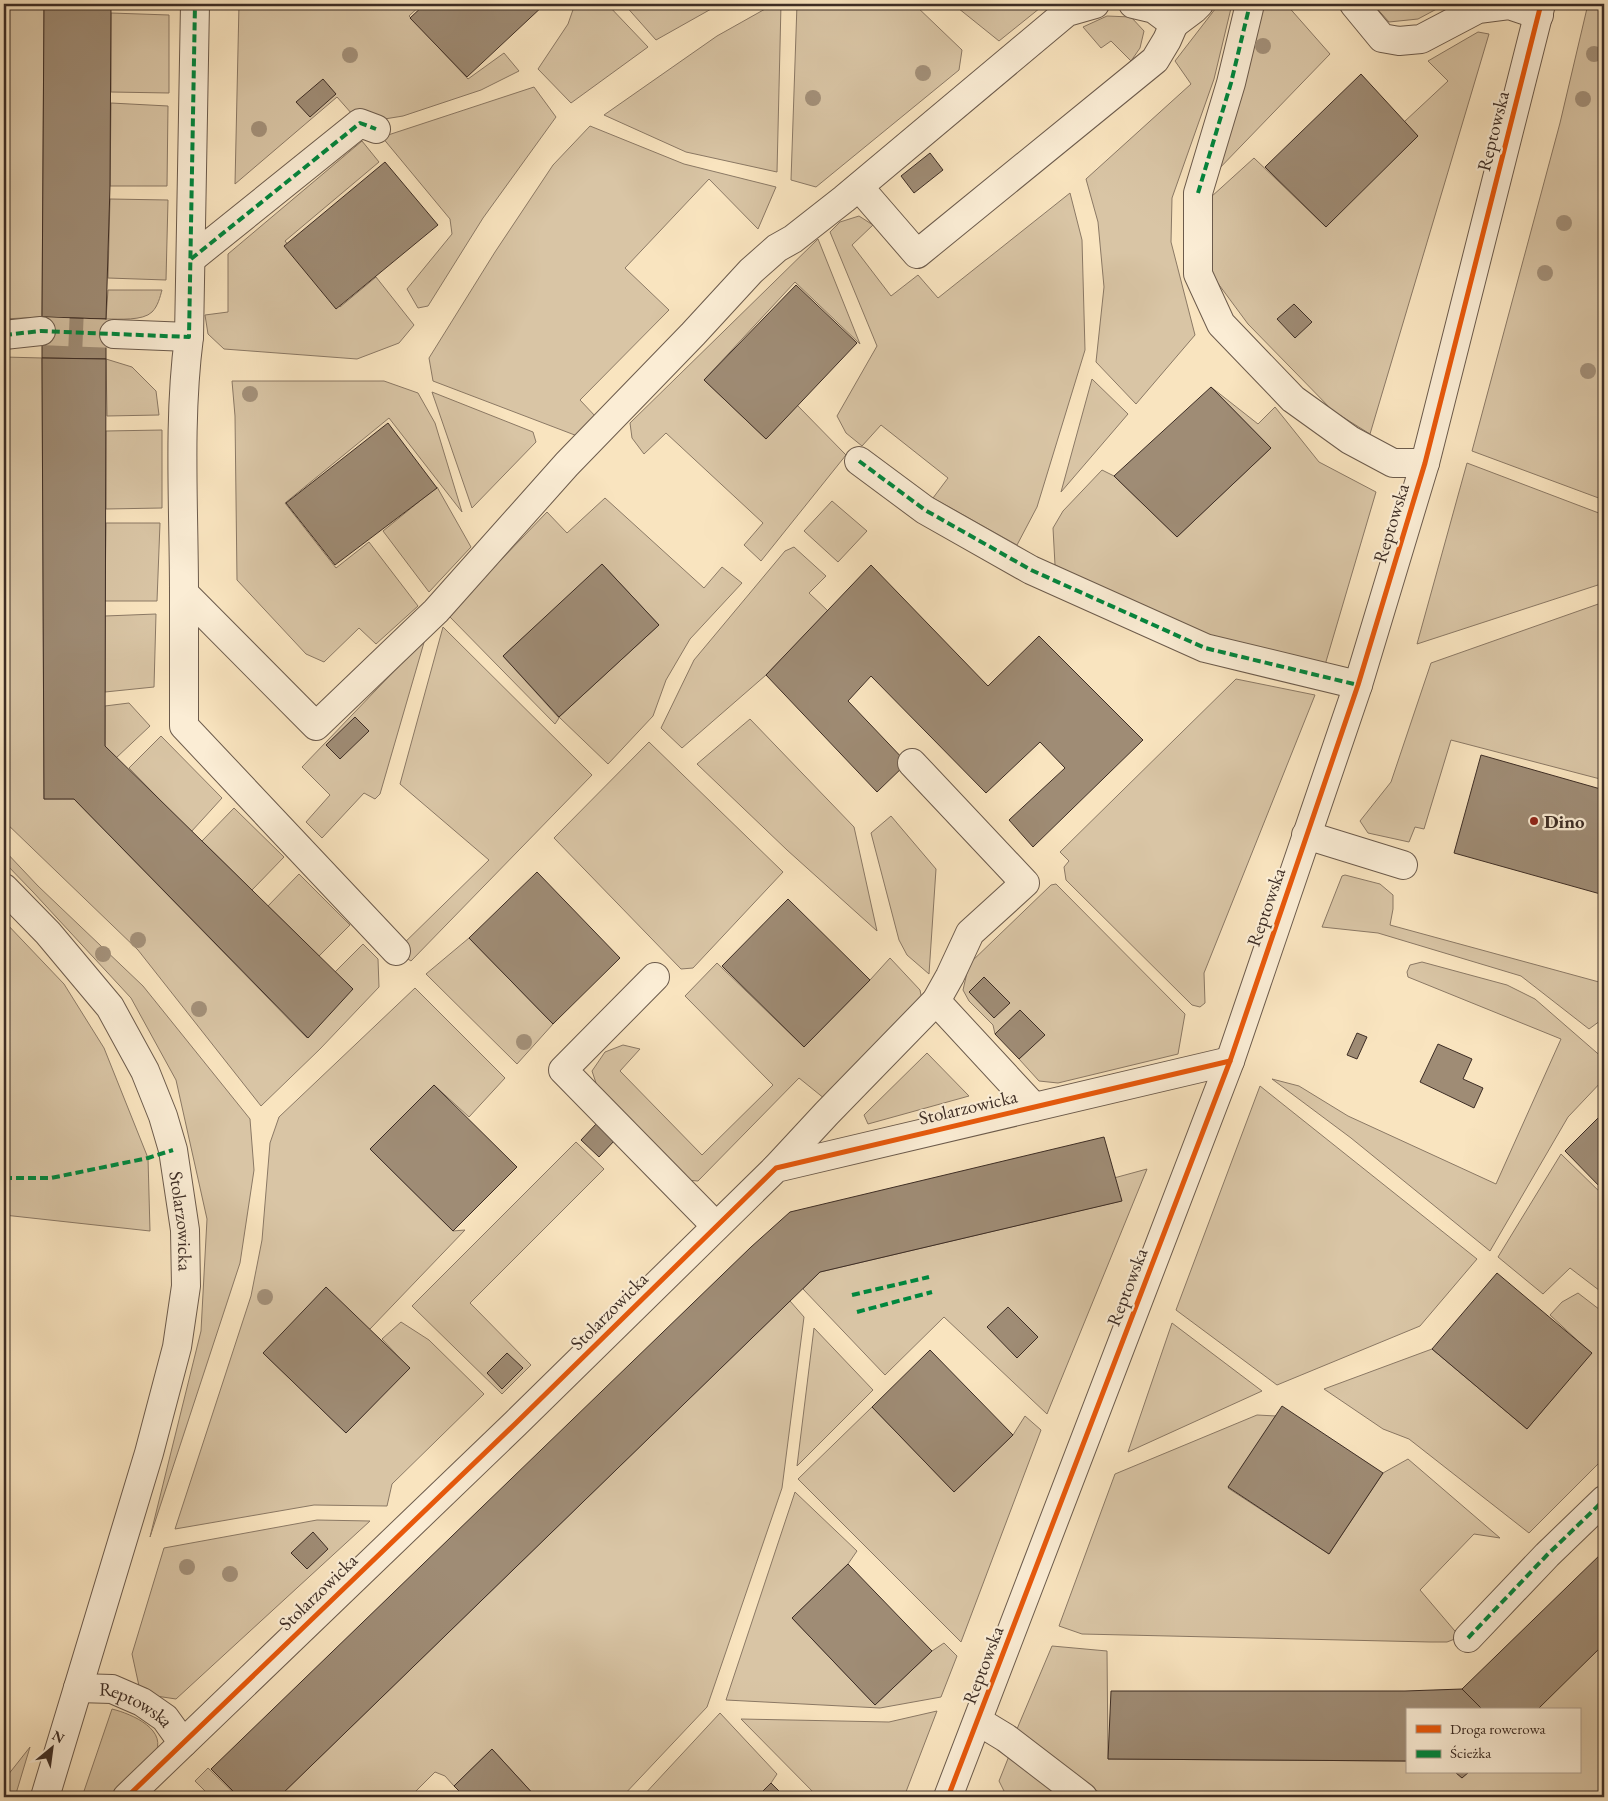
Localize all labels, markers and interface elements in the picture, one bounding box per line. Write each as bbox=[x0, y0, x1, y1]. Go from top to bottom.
street label: Reptowska bbox=[1471, 88, 1515, 174]
street label: Reptowska bbox=[1367, 480, 1415, 566]
place label: Dino bbox=[1544, 809, 1585, 834]
marker: Dino bbox=[1528, 815, 1540, 827]
street label: Reptowska bbox=[1241, 864, 1291, 950]
street label: Stolarzowicka bbox=[916, 1083, 1020, 1130]
street label: Stolarzowicka bbox=[164, 1169, 198, 1272]
street label: Reptowska bbox=[1101, 1244, 1153, 1330]
street label: Stolarzowicka bbox=[565, 1266, 654, 1355]
street label: Stolarzowicka bbox=[273, 1548, 363, 1636]
street label: Reptowska bbox=[957, 1622, 1009, 1708]
street label: Reptowska bbox=[99, 1676, 180, 1732]
legend bbox=[1406, 1708, 1580, 1774]
text: Droga rowerowa bbox=[1450, 1719, 1545, 1738]
north arrow bbox=[28, 1724, 78, 1774]
text: N bbox=[49, 1726, 68, 1748]
text: Ścieżka bbox=[1450, 1743, 1491, 1762]

